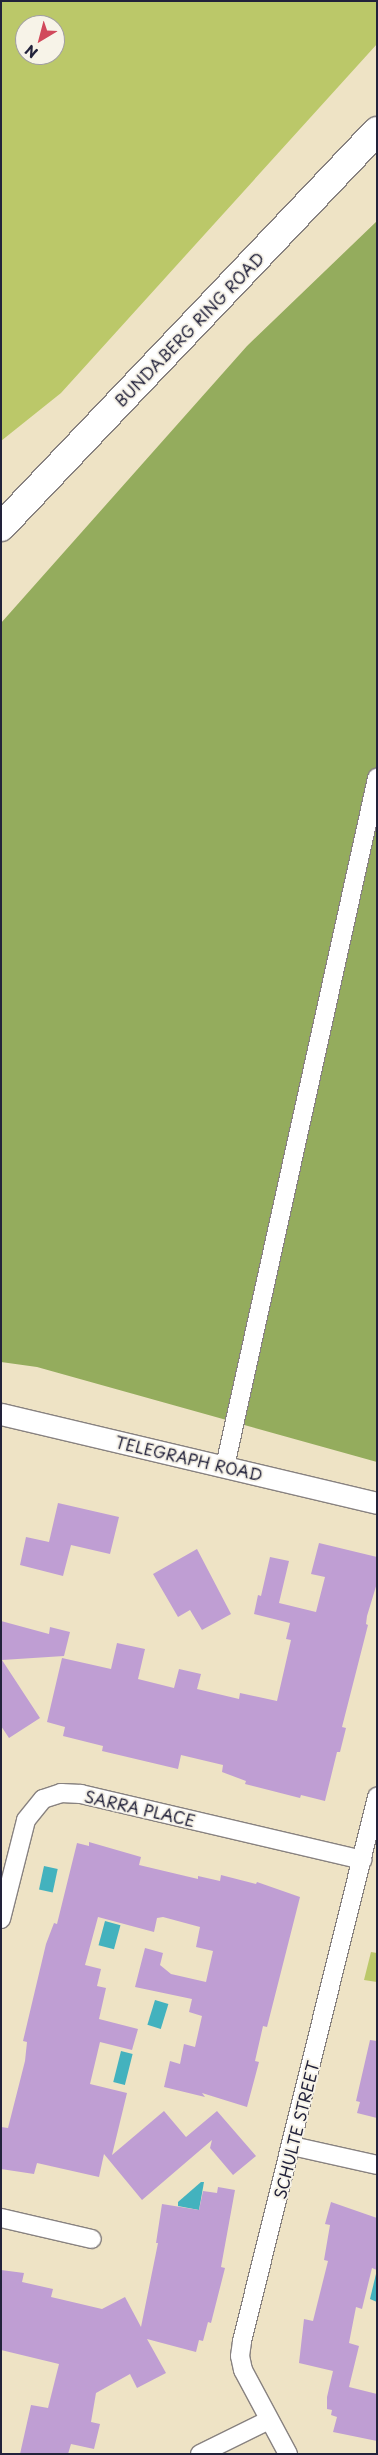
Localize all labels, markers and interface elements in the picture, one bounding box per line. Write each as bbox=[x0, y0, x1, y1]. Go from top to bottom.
north arrow bbox=[15, 15, 65, 65]
text: N bbox=[21, 40, 42, 63]
street label: BUNDABERG RING ROAD bbox=[109, 247, 269, 411]
street label: TELEGRAPH ROAD bbox=[113, 1432, 265, 1484]
street label: SARRA PLACE bbox=[82, 1786, 198, 1830]
street label: SCHULTE STREET bbox=[269, 2058, 323, 2202]

